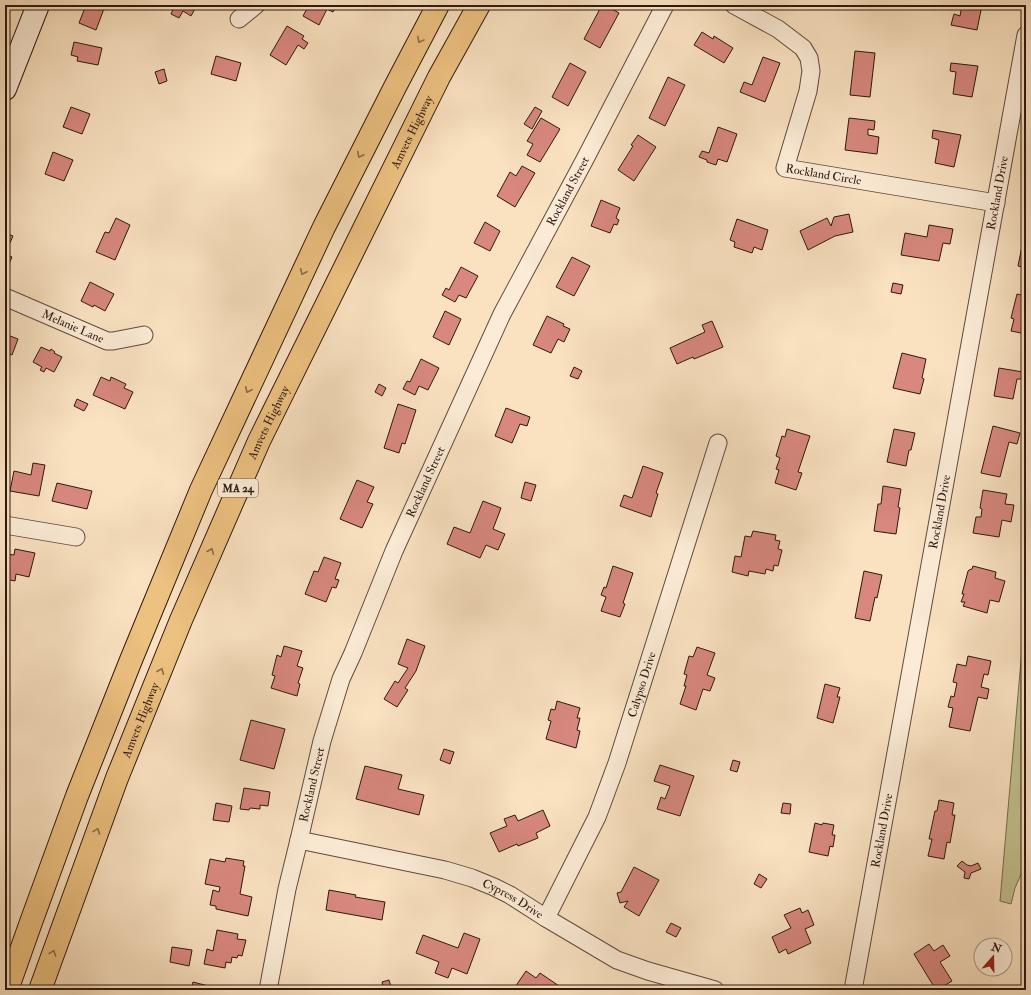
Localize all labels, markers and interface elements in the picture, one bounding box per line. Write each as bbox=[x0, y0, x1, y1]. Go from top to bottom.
one-way arrow bbox=[417, 35, 424, 43]
street label: Amvets Highway bbox=[387, 92, 437, 172]
one-way arrow bbox=[357, 151, 365, 159]
street label: Rockland Street bbox=[544, 154, 593, 229]
street label: Rockland Drive bbox=[984, 155, 1012, 231]
street label: Rockland Circle bbox=[784, 161, 863, 189]
one-way arrow bbox=[300, 268, 308, 275]
street label: Melanie Lane bbox=[39, 307, 106, 347]
street label: Amvets Highway bbox=[244, 383, 293, 463]
one-way arrow bbox=[245, 385, 253, 393]
street label: Rockland Street bbox=[403, 444, 449, 520]
street label: Rockland Drive bbox=[926, 474, 954, 550]
road number: MA 24 bbox=[218, 479, 258, 497]
one-way arrow bbox=[206, 548, 214, 556]
street label: Calypso Drive bbox=[625, 650, 660, 719]
one-way arrow bbox=[156, 668, 164, 675]
street label: Amvets Highway bbox=[119, 680, 163, 761]
street label: Rockland Street bbox=[296, 746, 328, 824]
street label: Rockland Drive bbox=[868, 792, 896, 869]
one-way arrow bbox=[93, 828, 101, 835]
street label: Cypress Drive bbox=[480, 876, 546, 922]
north arrow bbox=[973, 937, 1013, 977]
text: N bbox=[988, 940, 1004, 956]
one-way arrow bbox=[48, 950, 56, 957]

